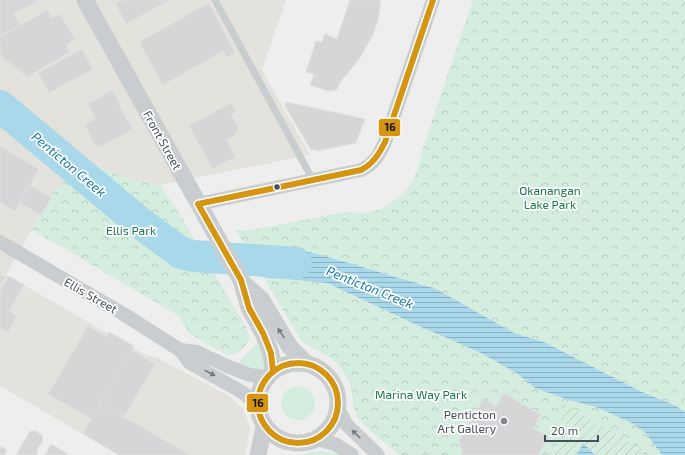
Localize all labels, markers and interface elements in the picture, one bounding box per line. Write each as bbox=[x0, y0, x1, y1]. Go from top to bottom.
street label: Front Street bbox=[141, 108, 185, 172]
line badge: 16 bbox=[378, 118, 401, 137]
text: 16 bbox=[384, 120, 396, 133]
water label: Penticton Creek bbox=[28, 128, 110, 200]
unlabelled marker bbox=[272, 182, 282, 192]
park label: Okanangan Lake Park bbox=[519, 183, 581, 211]
park label: Ellis Park bbox=[106, 223, 156, 237]
water label: Penticton Creek bbox=[324, 262, 416, 312]
street label: Ellis Street bbox=[62, 274, 120, 316]
one-way arrow bbox=[277, 328, 285, 339]
one-way arrow bbox=[204, 370, 216, 377]
park label: Marina Way Park bbox=[375, 387, 467, 401]
line badge: 16 bbox=[246, 393, 269, 413]
text: 16 bbox=[252, 396, 264, 409]
place label: Penticton Art Gallery bbox=[438, 407, 497, 435]
marker: Penticton Art Gallery bbox=[499, 416, 509, 426]
scale bar bbox=[545, 417, 598, 443]
text: 20 m bbox=[551, 423, 578, 437]
one-way arrow bbox=[351, 429, 361, 439]

